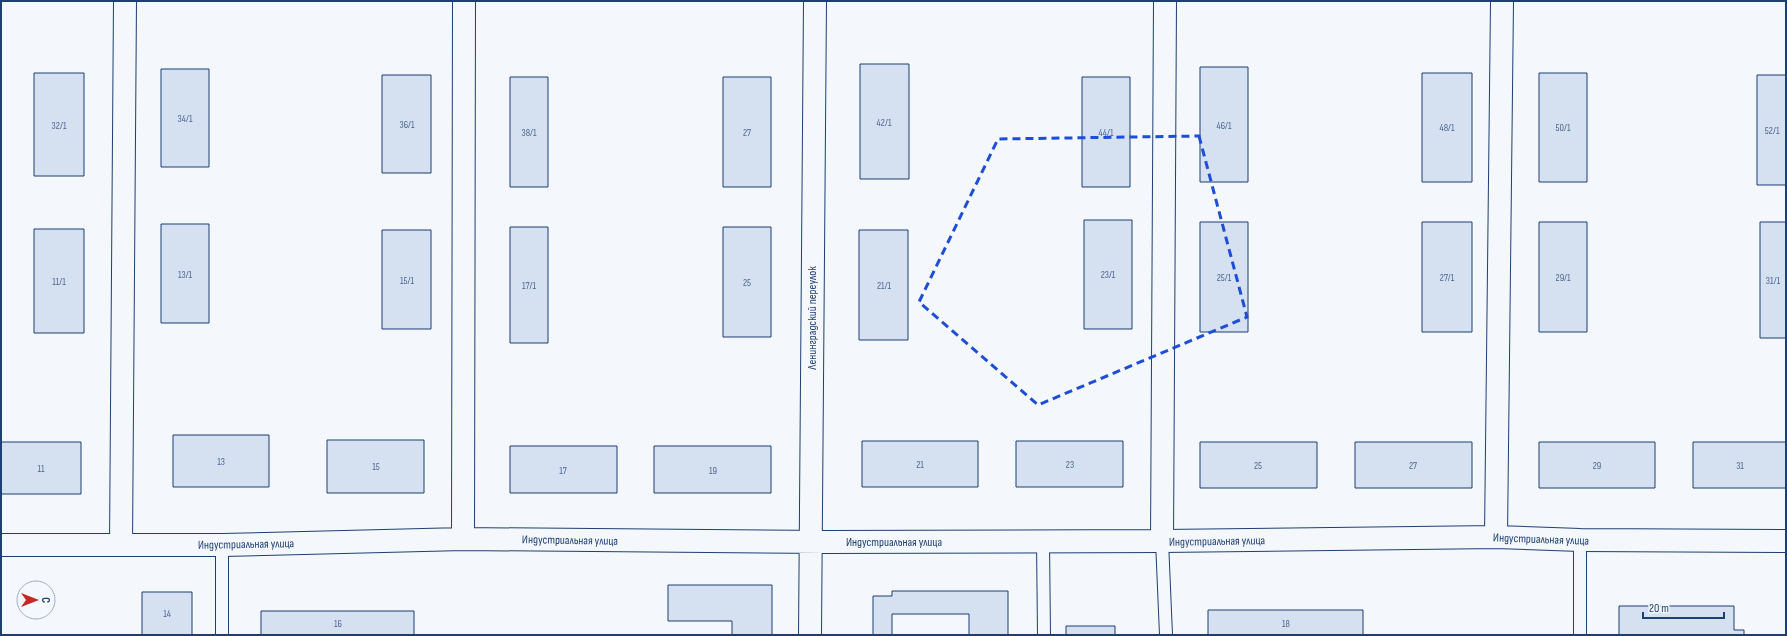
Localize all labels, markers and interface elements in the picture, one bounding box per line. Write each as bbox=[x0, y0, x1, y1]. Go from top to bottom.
house number: 34/1 bbox=[178, 113, 193, 125]
house number: 42/1 bbox=[877, 117, 892, 129]
house number: 36/1 bbox=[400, 119, 415, 131]
house number: 32/1 bbox=[52, 120, 67, 132]
house number: 46/1 bbox=[1217, 120, 1232, 132]
house number: 48/1 bbox=[1440, 122, 1455, 134]
house number: 50/1 bbox=[1556, 122, 1571, 134]
house number: 52/1 bbox=[1765, 125, 1780, 137]
house number: 38/1 bbox=[522, 127, 537, 139]
house number: 27 bbox=[743, 127, 751, 139]
house number: 44/1 bbox=[1099, 127, 1114, 139]
street label: Ленинградский переулок bbox=[805, 266, 820, 371]
house number: 13/1 bbox=[178, 269, 193, 281]
house number: 23/1 bbox=[1101, 269, 1116, 281]
house number: 25/1 bbox=[1217, 272, 1232, 284]
house number: 27/1 bbox=[1440, 272, 1455, 284]
house number: 29/1 bbox=[1556, 272, 1571, 284]
house number: 15/1 bbox=[400, 275, 414, 287]
house number: 31/1 bbox=[1766, 275, 1781, 287]
house number: 11/1 bbox=[52, 276, 66, 288]
house number: 25 bbox=[743, 277, 751, 289]
house number: 17/1 bbox=[522, 280, 536, 292]
house number: 21/1 bbox=[877, 280, 892, 292]
house number: 13 bbox=[217, 456, 225, 468]
house number: 21 bbox=[916, 459, 924, 471]
house number: 23 bbox=[1066, 459, 1074, 471]
house number: 25 bbox=[1254, 460, 1262, 472]
house number: 27 bbox=[1409, 460, 1417, 472]
house number: 29 bbox=[1593, 460, 1601, 472]
house number: 31 bbox=[1736, 460, 1744, 472]
house number: 15 bbox=[372, 461, 380, 473]
house number: 11 bbox=[38, 463, 45, 475]
house number: 17 bbox=[559, 465, 567, 477]
house number: 19 bbox=[709, 465, 717, 477]
street label: Индустриальная улица bbox=[1493, 530, 1590, 549]
street label: Индустриальная улица bbox=[522, 532, 619, 549]
street label: Индустриальная улица bbox=[1169, 533, 1266, 550]
street label: Индустриальная улица bbox=[846, 535, 942, 550]
street label: Индустриальная улица bbox=[198, 536, 295, 553]
north arrow bbox=[16, 580, 56, 620]
scale bar bbox=[1643, 594, 1724, 620]
text: С bbox=[39, 597, 52, 603]
text: 20 m bbox=[1649, 601, 1669, 616]
house number: 14 bbox=[163, 608, 171, 620]
house number: 16 bbox=[334, 618, 342, 630]
house number: 18 bbox=[1282, 618, 1290, 630]

